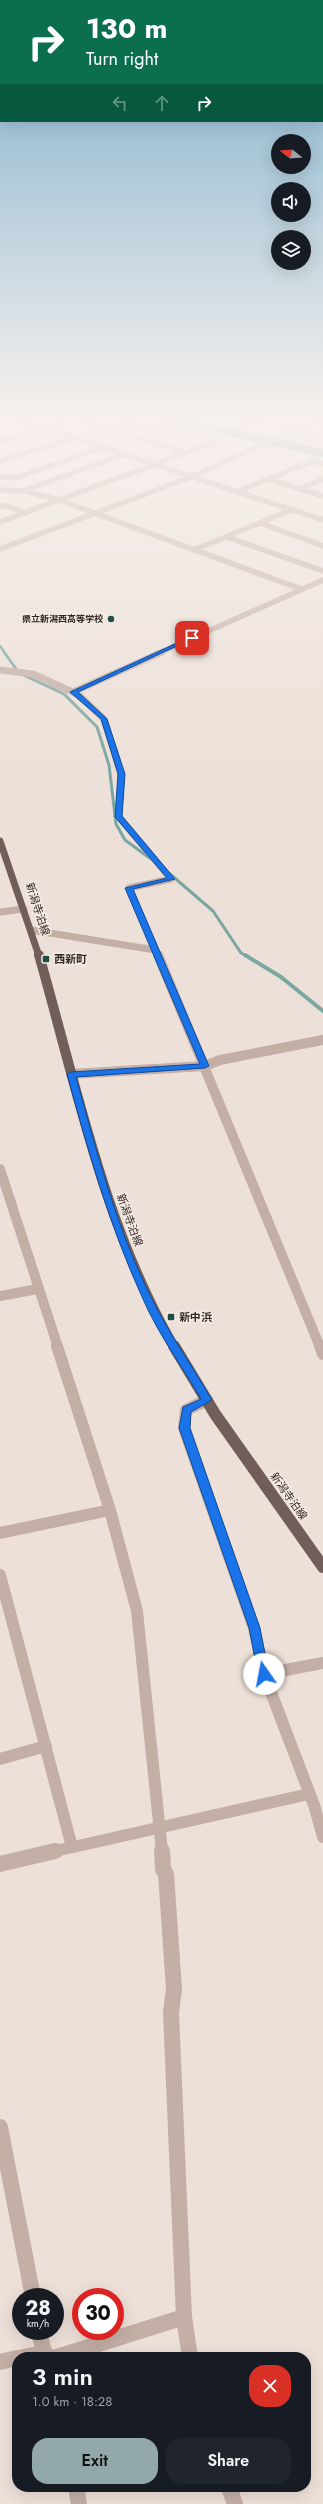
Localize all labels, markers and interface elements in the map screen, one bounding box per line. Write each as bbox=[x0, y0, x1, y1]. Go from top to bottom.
text: 130 m bbox=[86, 8, 168, 49]
icon: right bbox=[20, 16, 72, 68]
text: Turn right bbox=[86, 46, 158, 72]
icon: left bbox=[109, 92, 131, 114]
icon: ahead bbox=[151, 92, 173, 114]
icon: right bbox=[193, 92, 215, 114]
north arrow bbox=[271, 134, 311, 174]
map controls bbox=[271, 134, 311, 270]
button: sound bbox=[271, 182, 311, 222]
button: layers bbox=[271, 230, 311, 270]
place label: 県立新潟西高等学校 bbox=[22, 612, 104, 625]
marker: 県立新潟西高等学校 bbox=[106, 614, 116, 624]
pin bbox=[175, 621, 209, 655]
icon: arrive bbox=[181, 627, 203, 649]
street label: 新潟寺泊線 bbox=[22, 880, 54, 938]
place label: 西新町 bbox=[54, 951, 87, 967]
marker: 西新町 bbox=[41, 954, 51, 964]
street label: 新潟寺泊線 bbox=[113, 1191, 147, 1249]
place label: 新中浜 bbox=[179, 1309, 212, 1325]
marker: 新中浜 bbox=[166, 1312, 176, 1322]
street label: 新潟寺泊線 bbox=[267, 1469, 311, 1523]
position arrow bbox=[243, 1653, 285, 1695]
speed limit sign: 30 bbox=[72, 2288, 124, 2340]
text: 28 bbox=[25, 2294, 51, 2323]
text: km/h bbox=[27, 2316, 49, 2331]
text: 3 min bbox=[32, 2359, 93, 2394]
button: close bbox=[249, 2365, 291, 2407]
text: 1.0 km · 18:28 bbox=[32, 2392, 112, 2411]
button: Exit bbox=[32, 2438, 158, 2484]
button: Share bbox=[166, 2438, 291, 2484]

